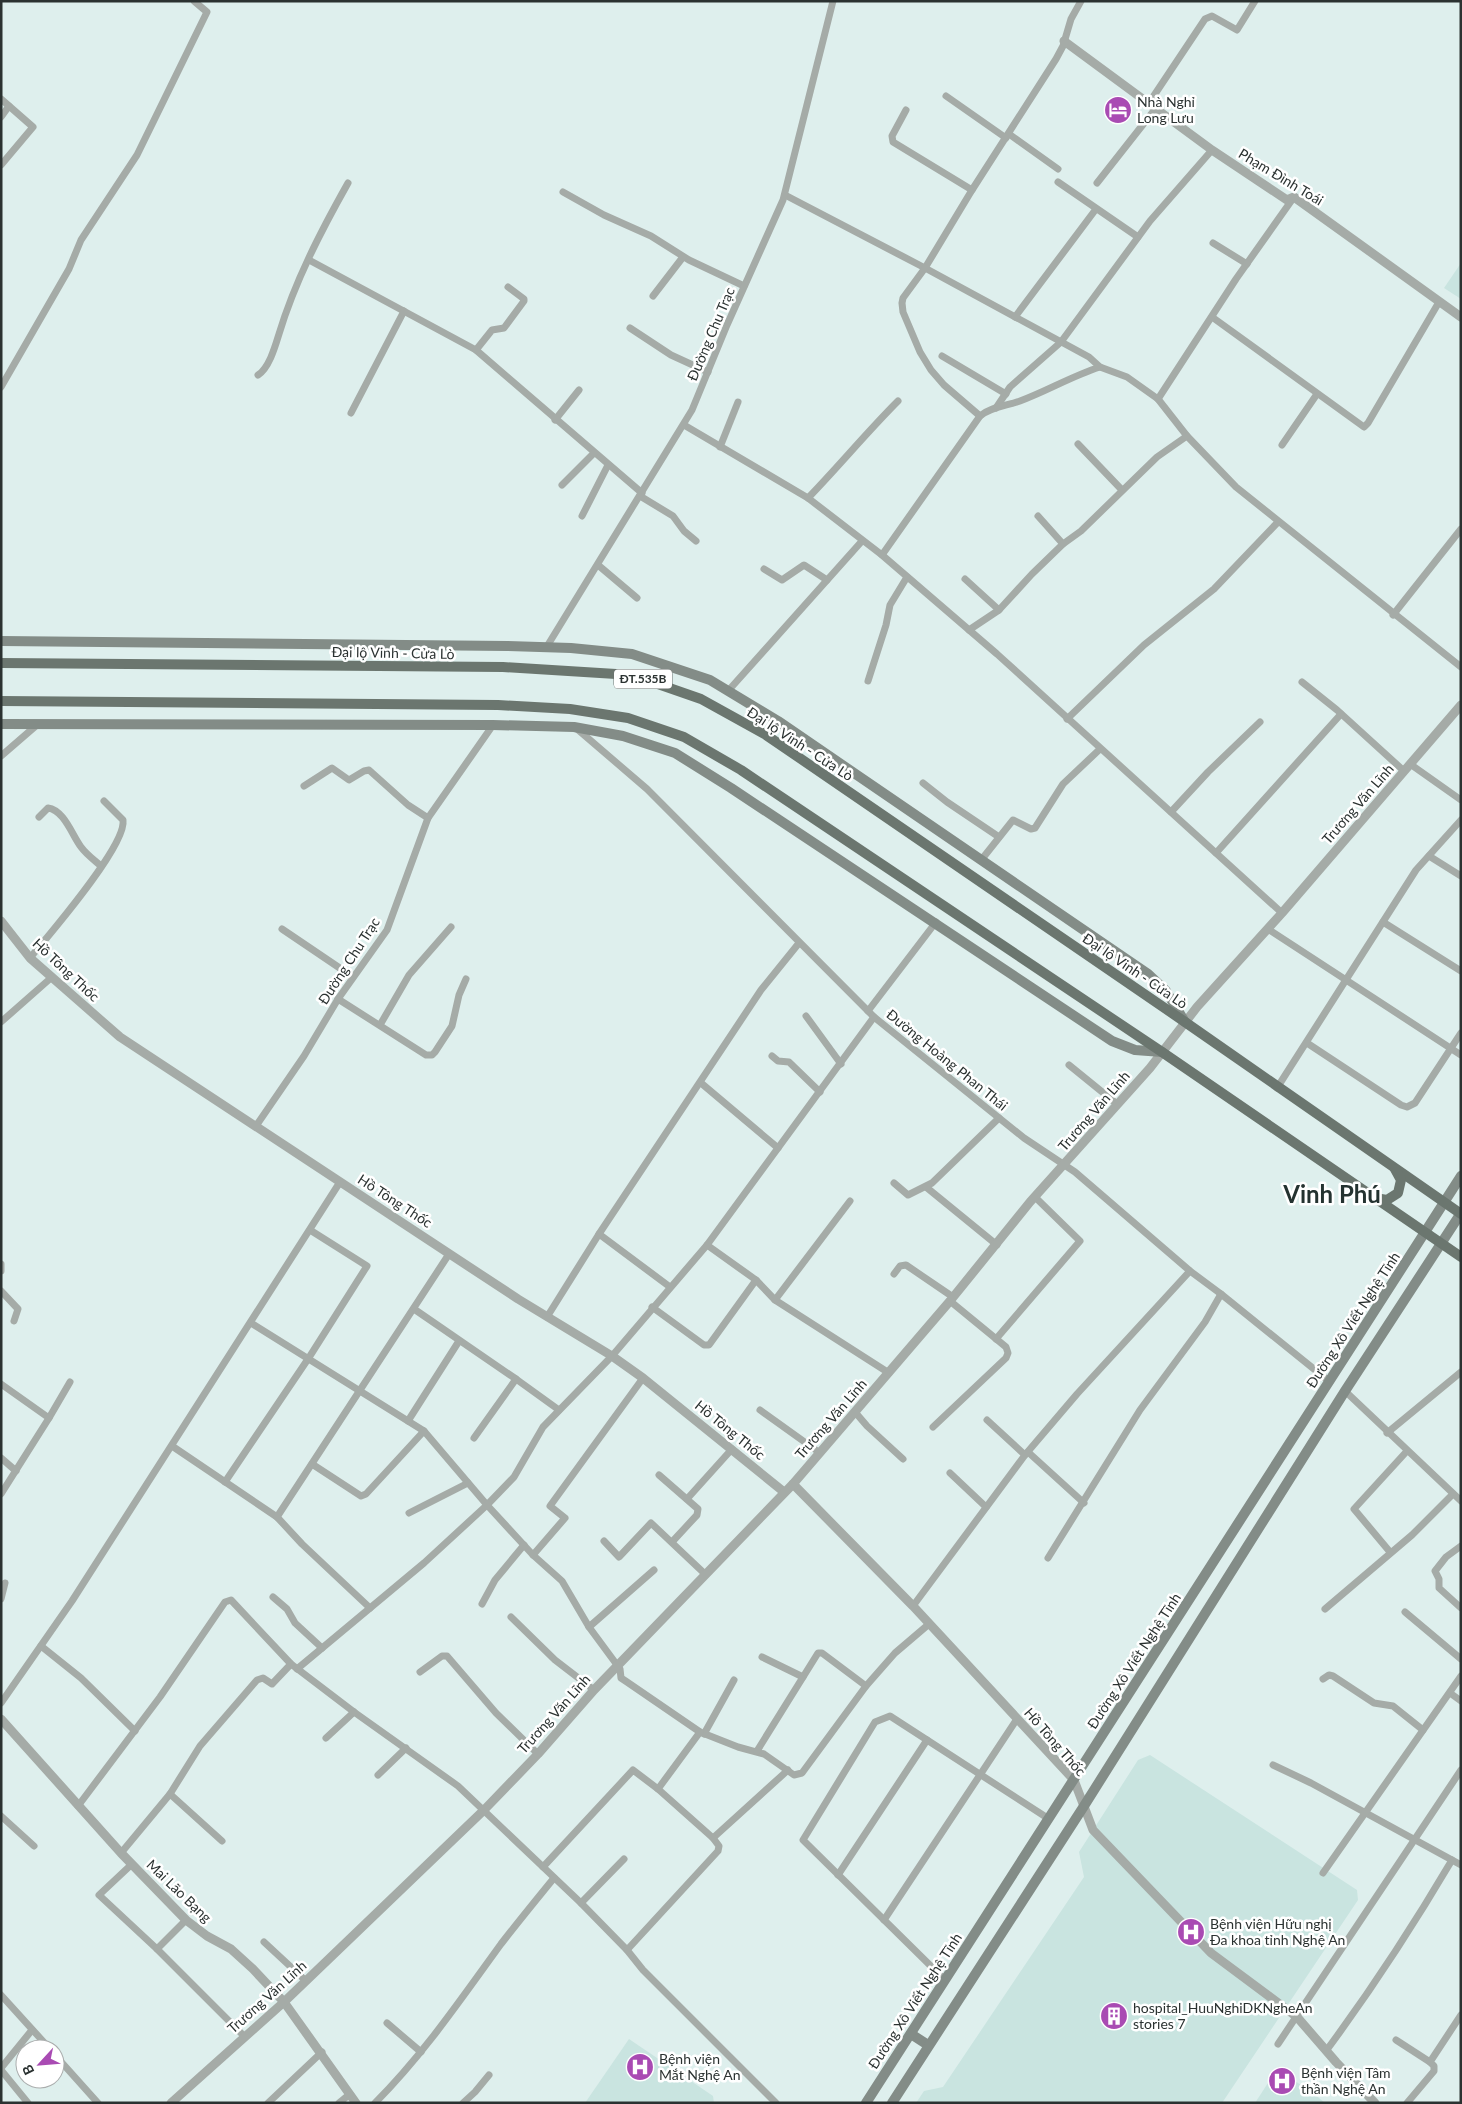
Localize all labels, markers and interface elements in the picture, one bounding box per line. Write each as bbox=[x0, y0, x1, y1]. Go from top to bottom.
place label: Nhà Nghỉ Long Lưu bbox=[1137, 93, 1195, 126]
hotel icon: Nhà Nghỉ Long Lưu bbox=[1103, 95, 1133, 125]
street label: Phạm Đình Toái bbox=[1236, 145, 1327, 209]
street label: Đường Chu Trạc bbox=[683, 284, 738, 383]
street label: Đại lộ Vinh - Cửa Lò bbox=[331, 643, 455, 662]
road number: ĐT.535B bbox=[614, 670, 672, 689]
street label: Đại lộ Vinh - Cửa Lò bbox=[744, 703, 856, 784]
street label: Trương Văn Lĩnh bbox=[1318, 760, 1397, 847]
street label: Đường Chu Trạc bbox=[314, 914, 383, 1007]
street label: Đại lộ Vinh - Cửa Lò bbox=[1080, 929, 1191, 1012]
street label: Hồ Tông Thốc bbox=[29, 934, 103, 1005]
street label: Đường Hoàng Phan Thái bbox=[883, 1005, 1011, 1114]
street label: Trương Văn Lĩnh bbox=[1054, 1067, 1133, 1154]
street label: Hồ Tông Thốc bbox=[355, 1170, 436, 1231]
district label: Vinh Phú bbox=[1282, 1179, 1381, 1208]
street label: Đường Xô Viết Nghệ Tĩnh bbox=[1302, 1249, 1403, 1391]
street label: Trương Văn Lĩnh bbox=[791, 1375, 870, 1462]
street label: Hồ Tông Thốc bbox=[692, 1396, 769, 1463]
street label: Đường Xô Viết Nghệ Tĩnh bbox=[1083, 1590, 1184, 1732]
street label: Trương Văn Lĩnh bbox=[514, 1671, 594, 1757]
street label: Hồ Tông Thốc bbox=[1021, 1704, 1090, 1780]
street label: Mai Lão Bạng bbox=[143, 1856, 215, 1926]
place label: Bệnh viện Hữu nghị Đa khoa tỉnh Nghệ An bbox=[1210, 1915, 1345, 1948]
hospital icon: Bệnh viện Hữu nghị Đa khoa tỉnh Nghệ An bbox=[1176, 1917, 1206, 1947]
street label: Đường Xô Viết Nghệ Tĩnh bbox=[864, 1930, 965, 2072]
street label: Trương Văn Lĩnh bbox=[224, 1957, 310, 2037]
place label: hospital_HuuNghiDKNgheAn stories 7 bbox=[1133, 1999, 1313, 2032]
building icon: hospital_HuuNghiDKNgheAn stories 7 bbox=[1099, 2001, 1129, 2031]
north arrow bbox=[15, 2039, 65, 2089]
place label: Bệnh viện Mắt Nghệ An bbox=[659, 2050, 741, 2083]
hospital icon: Bệnh viện Mắt Nghệ An bbox=[625, 2052, 655, 2082]
text: B bbox=[18, 2062, 38, 2078]
place label: Bệnh viện Tâm thần Nghệ An bbox=[1301, 2064, 1391, 2097]
hospital icon: Bệnh viện Tâm thần Nghệ An bbox=[1267, 2066, 1297, 2096]

